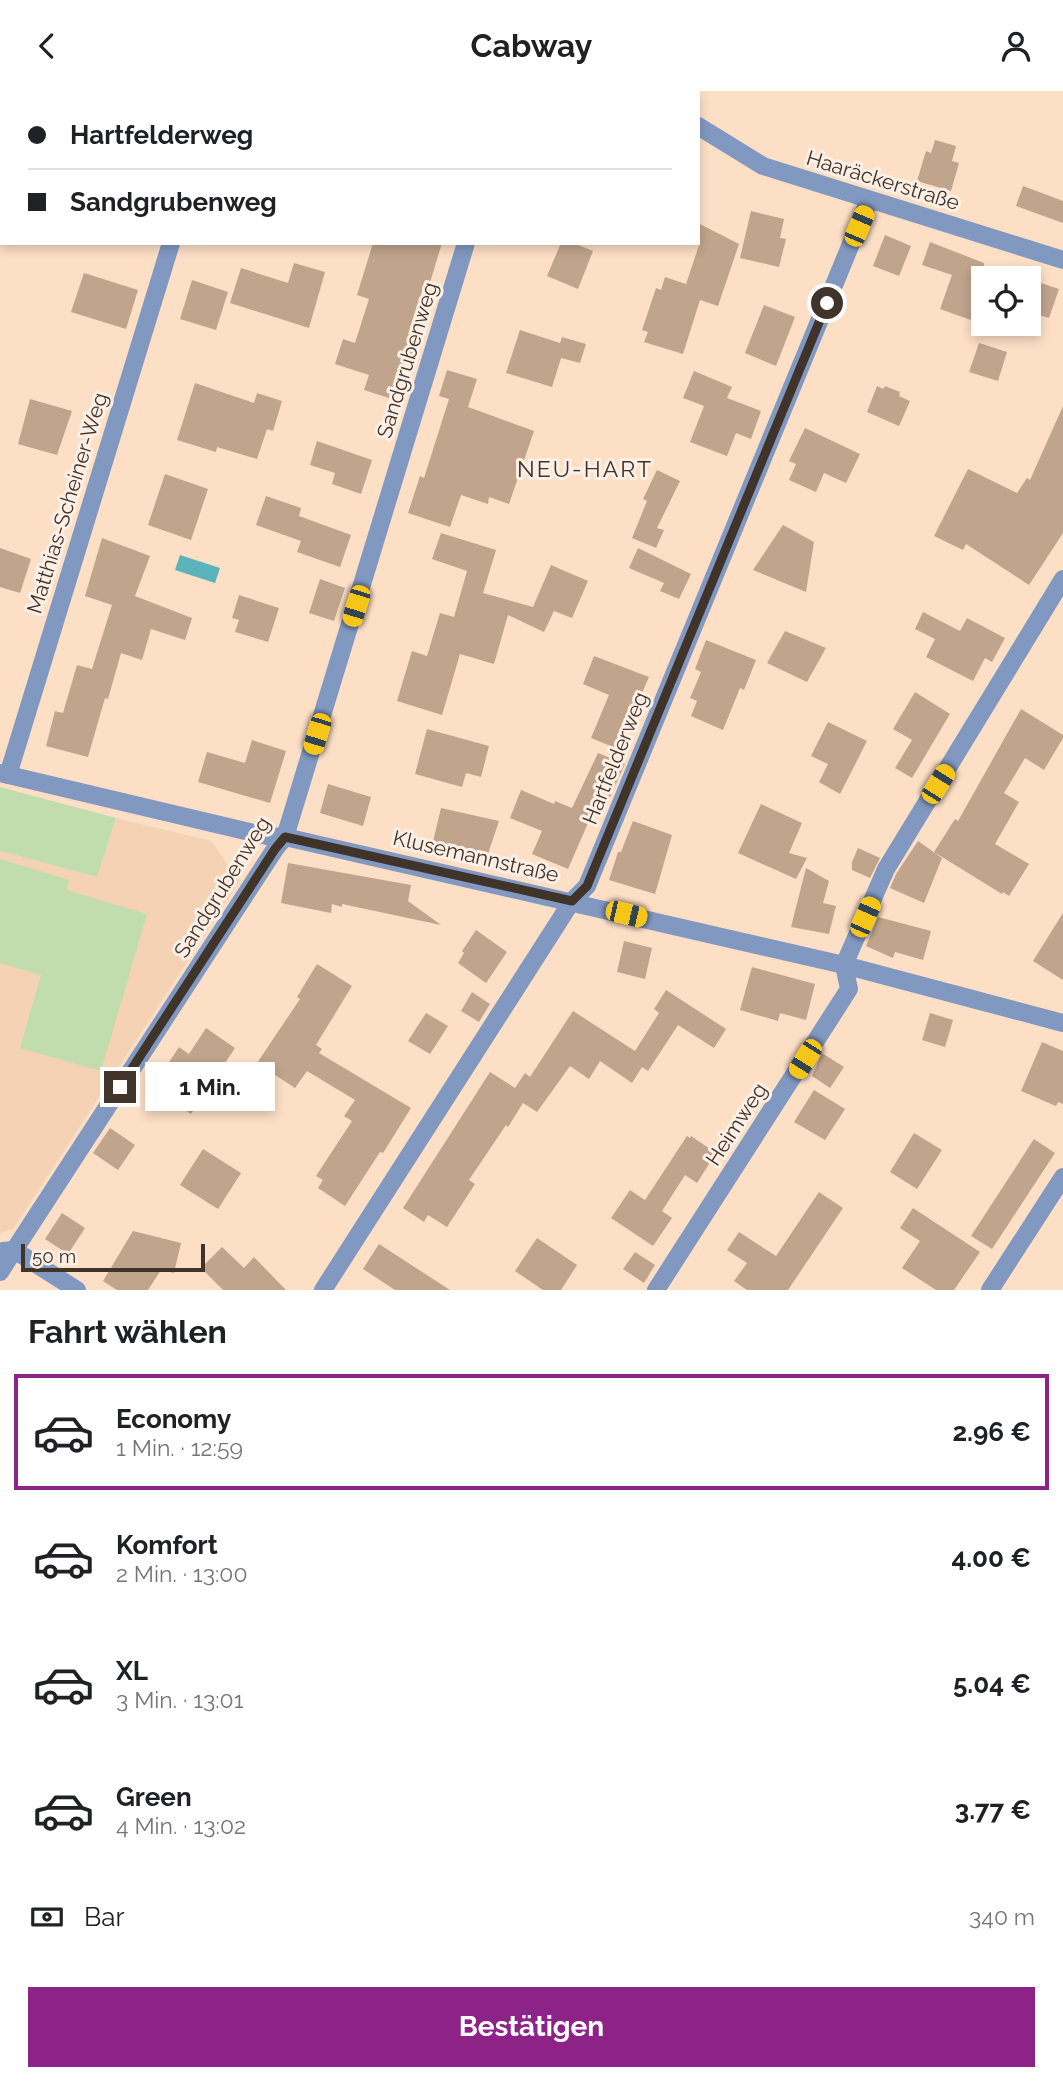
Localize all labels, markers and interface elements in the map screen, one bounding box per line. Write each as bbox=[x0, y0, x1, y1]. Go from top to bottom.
icon: back bbox=[28, 27, 66, 65]
text: Cabway bbox=[471, 27, 592, 64]
icon: person bbox=[997, 27, 1035, 65]
text: Hartfelderweg bbox=[70, 120, 253, 150]
street label: Haaräckerstraße bbox=[803, 145, 963, 215]
text: Sandgrubenweg bbox=[70, 187, 277, 217]
car bbox=[842, 203, 877, 249]
map controls bbox=[971, 266, 1041, 336]
button: locate bbox=[971, 266, 1041, 336]
street label: Sandgrubenweg bbox=[371, 279, 443, 441]
route start bbox=[811, 287, 843, 319]
street label: Matthias-Scheiner-Weg bbox=[21, 390, 113, 616]
district label: NEU-HART bbox=[517, 455, 653, 482]
car bbox=[340, 583, 373, 629]
street label: Hartfelderweg bbox=[577, 688, 653, 828]
car bbox=[301, 711, 334, 757]
car bbox=[918, 761, 959, 807]
street label: Sandgrubenweg bbox=[169, 812, 275, 962]
street label: Klusemannstraße bbox=[391, 825, 561, 887]
car bbox=[847, 894, 884, 940]
car bbox=[604, 899, 649, 929]
car bbox=[785, 1036, 826, 1082]
callout: 1 Min. bbox=[144, 1063, 274, 1111]
route end bbox=[104, 1071, 136, 1103]
text: 1 Min. bbox=[179, 1073, 241, 1100]
street label: Heimweg bbox=[700, 1078, 772, 1170]
scale bar bbox=[21, 1241, 205, 1273]
text: 50 m bbox=[32, 1245, 76, 1267]
text: Fahrt wählen bbox=[28, 1313, 227, 1350]
icon: car bbox=[32, 1401, 95, 1464]
text: Economy bbox=[116, 1404, 231, 1434]
text: 2.96 € bbox=[952, 1417, 1031, 1447]
text: 1 Min. · 12:59 bbox=[116, 1434, 243, 1461]
icon: car bbox=[32, 1527, 95, 1590]
text: Komfort bbox=[116, 1530, 218, 1560]
text: 4.00 € bbox=[951, 1543, 1031, 1573]
text: 2 Min. · 13:00 bbox=[116, 1560, 247, 1587]
icon: car bbox=[32, 1653, 95, 1716]
text: XL bbox=[116, 1656, 148, 1686]
text: 5.04 € bbox=[953, 1669, 1031, 1699]
text: 3 Min. · 13:01 bbox=[116, 1686, 244, 1713]
icon: car bbox=[32, 1779, 95, 1842]
text: Green bbox=[116, 1782, 192, 1812]
text: 3.77 € bbox=[955, 1795, 1031, 1825]
text: 4 Min. · 13:02 bbox=[116, 1812, 246, 1839]
icon: cash bbox=[28, 1898, 66, 1936]
text: Bar bbox=[84, 1902, 125, 1932]
text: 340 m bbox=[969, 1903, 1035, 1930]
button: Bestätigen bbox=[28, 1987, 1035, 2067]

